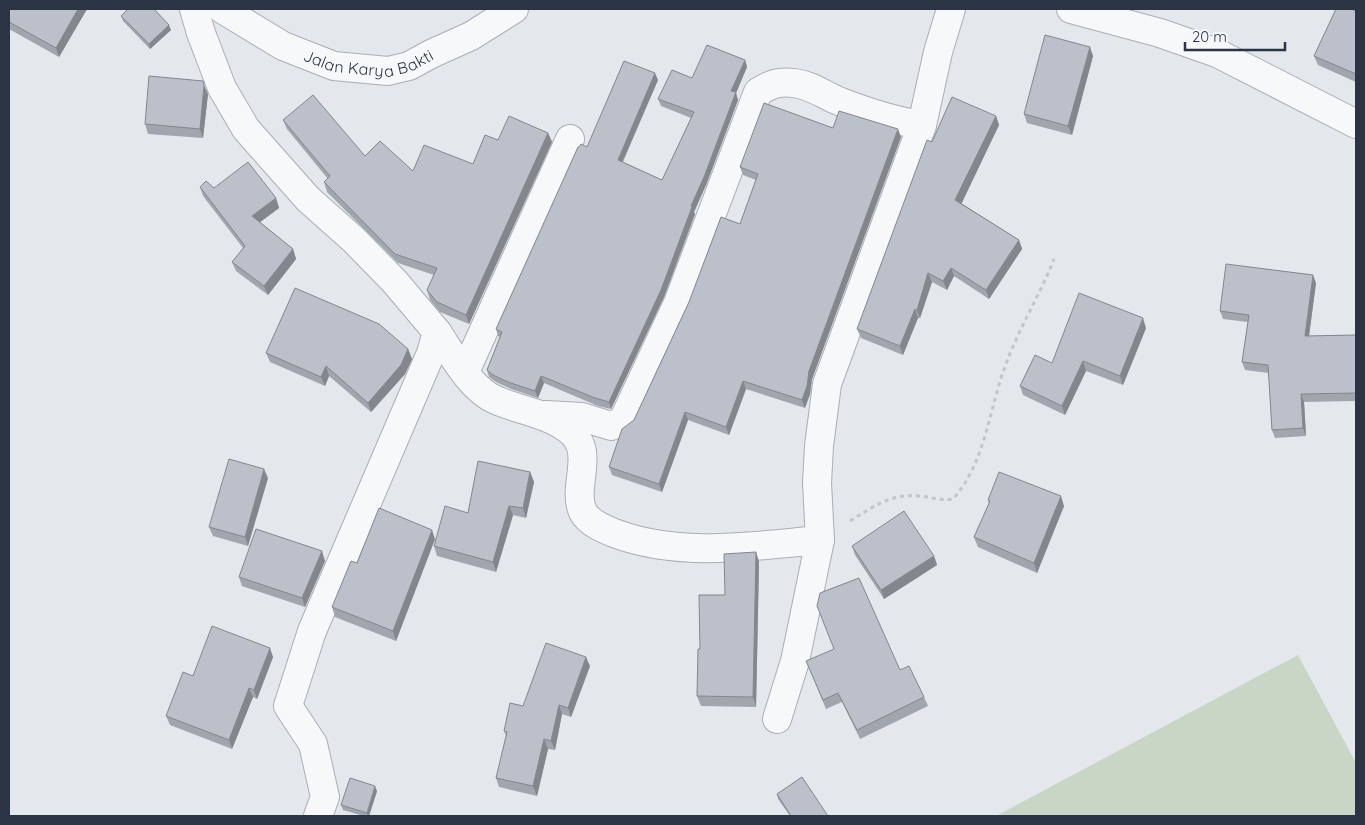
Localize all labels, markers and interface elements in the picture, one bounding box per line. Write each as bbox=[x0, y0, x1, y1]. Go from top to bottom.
scale bar bbox=[1185, 20, 1285, 52]
text: 20 m bbox=[1192, 27, 1227, 46]
street label: Jalan Karya Bakti bbox=[301, 41, 435, 61]
text: Jalan Karya Bakti bbox=[301, 45, 436, 82]

